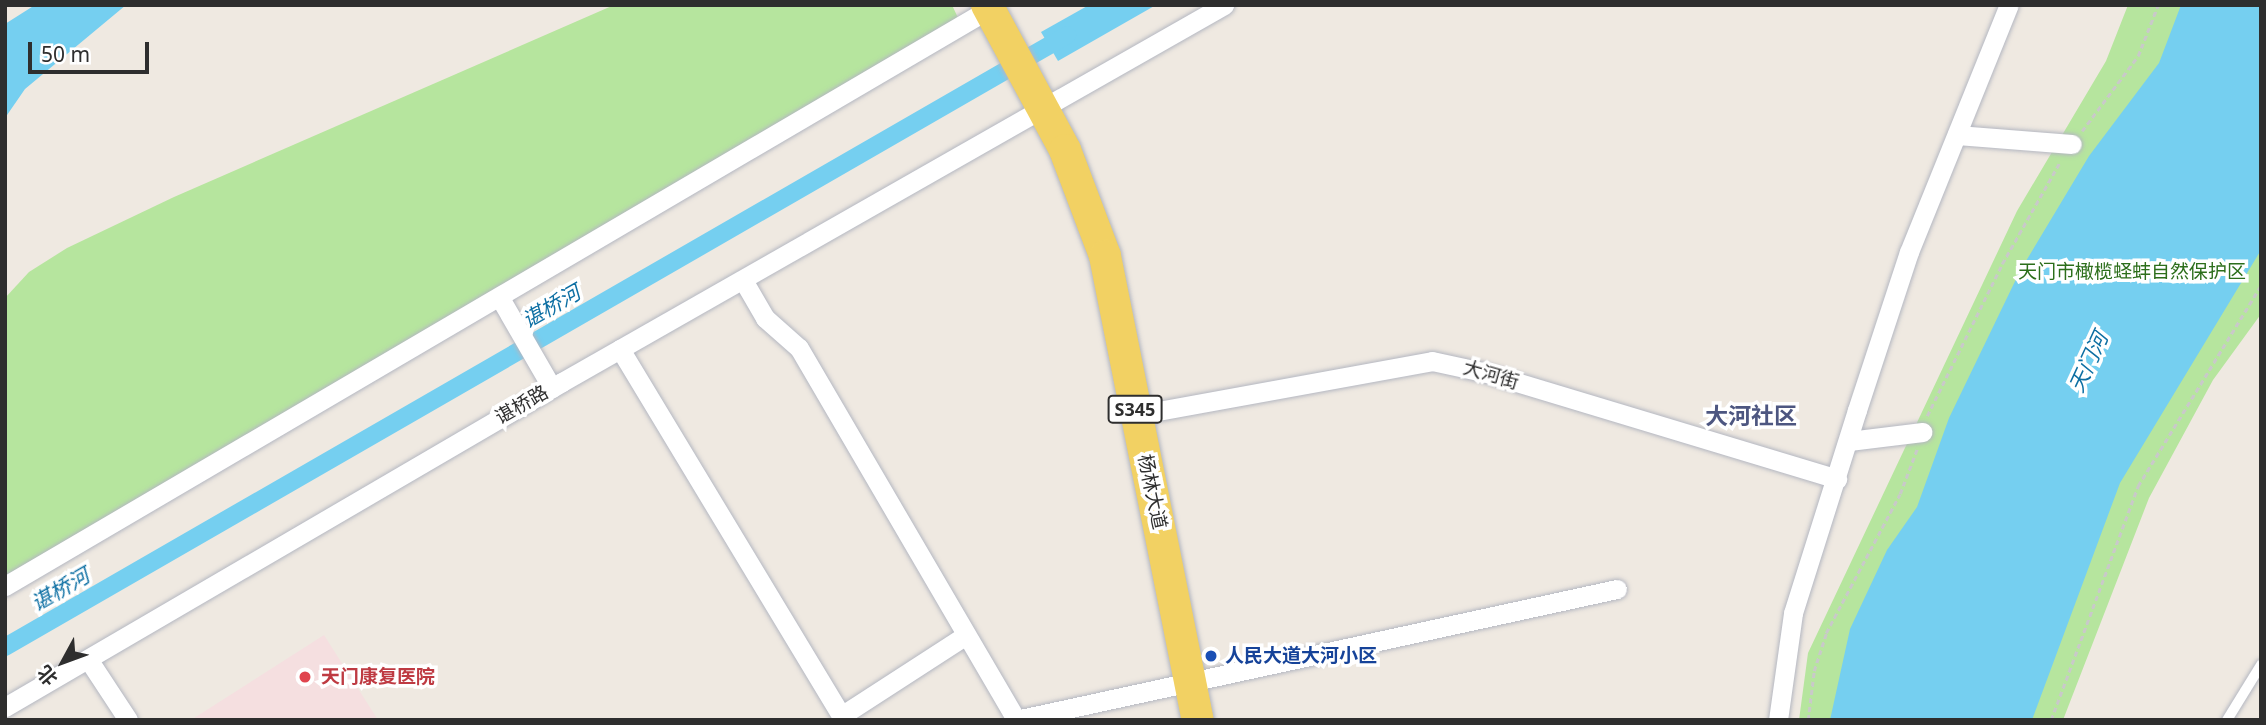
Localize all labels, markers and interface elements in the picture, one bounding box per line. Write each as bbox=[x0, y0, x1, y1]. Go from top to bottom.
scale bar bbox=[32, 28, 152, 72]
text: 50 m bbox=[41, 40, 90, 68]
park label: 天门市橄榄蛏蚌自然保护区 bbox=[2018, 261, 2246, 283]
water label: 谌桥河 bbox=[517, 279, 585, 333]
water label: 天门河 bbox=[2063, 328, 2113, 396]
street label: 大河街 bbox=[1460, 356, 1522, 394]
street label: 谌桥路 bbox=[492, 381, 552, 429]
road number: S345 bbox=[1107, 394, 1163, 424]
district label: 大河社区 bbox=[1705, 401, 1797, 429]
street label: 杨林大道 bbox=[1133, 452, 1171, 532]
water label: 谌桥河 bbox=[26, 562, 94, 616]
north arrow bbox=[28, 627, 98, 697]
place label: 人民大道大河小区 bbox=[1225, 645, 1377, 667]
marker: 人民大道大河小区 bbox=[1203, 648, 1219, 664]
text: 北 bbox=[31, 660, 63, 691]
place label: 天门康复医院 bbox=[321, 666, 435, 688]
marker: 天门康复医院 bbox=[295, 667, 315, 687]

